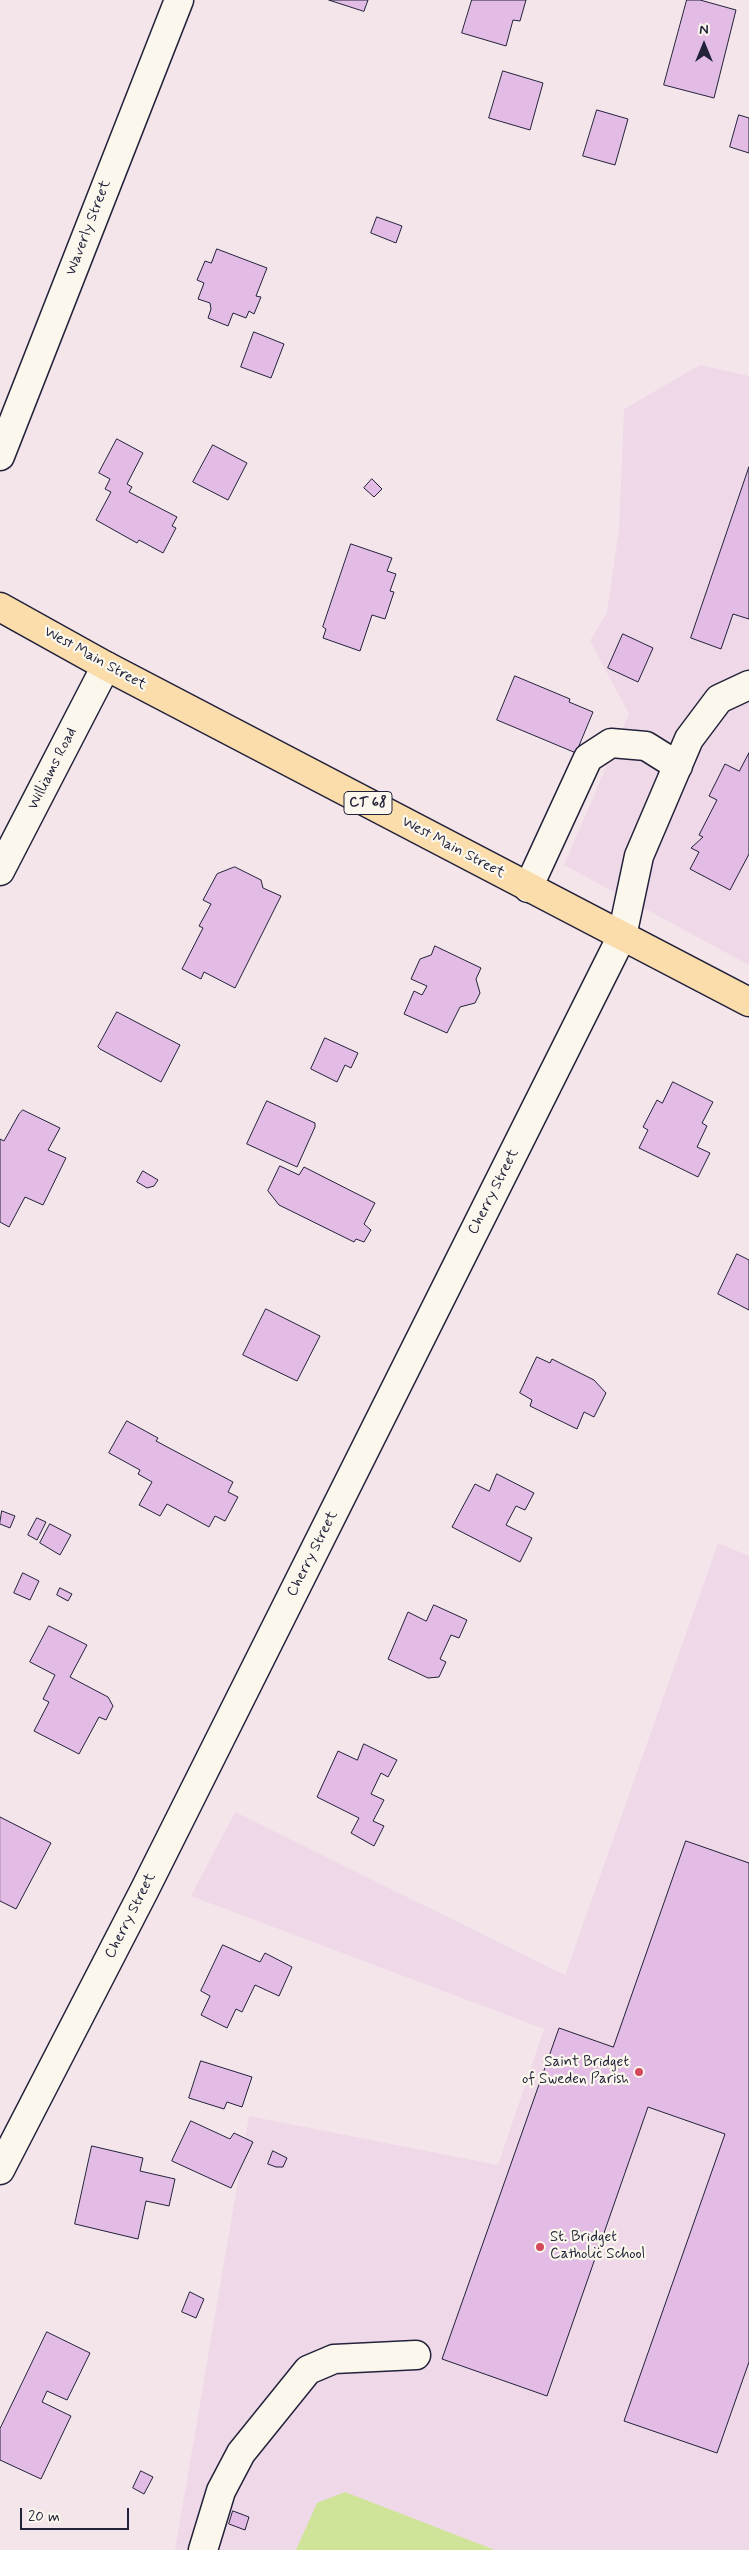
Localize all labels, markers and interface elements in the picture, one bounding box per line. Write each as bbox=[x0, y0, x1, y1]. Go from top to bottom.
north arrow bbox=[679, 20, 729, 70]
text: N bbox=[699, 21, 709, 39]
street label: Waverly Street bbox=[63, 178, 115, 278]
street label: West Main Street bbox=[41, 623, 149, 695]
street label: Williams Road bbox=[25, 725, 81, 813]
road number: CT 68 bbox=[344, 791, 392, 814]
street label: West Main Street bbox=[398, 813, 508, 883]
street label: Cherry Street bbox=[465, 1146, 523, 1238]
street label: Cherry Street bbox=[284, 1508, 342, 1600]
street label: Cherry Street bbox=[102, 1870, 160, 1962]
place label: Saint Bridget of Sweden Parish bbox=[522, 2054, 629, 2089]
marker: Saint Bridget of Sweden Parish bbox=[633, 2066, 645, 2078]
place label: St. Bridget Catholic School bbox=[550, 2229, 645, 2264]
marker: St. Bridget Catholic School bbox=[534, 2241, 546, 2253]
scale bar bbox=[22, 2498, 131, 2530]
text: 20 m bbox=[28, 2507, 60, 2527]

